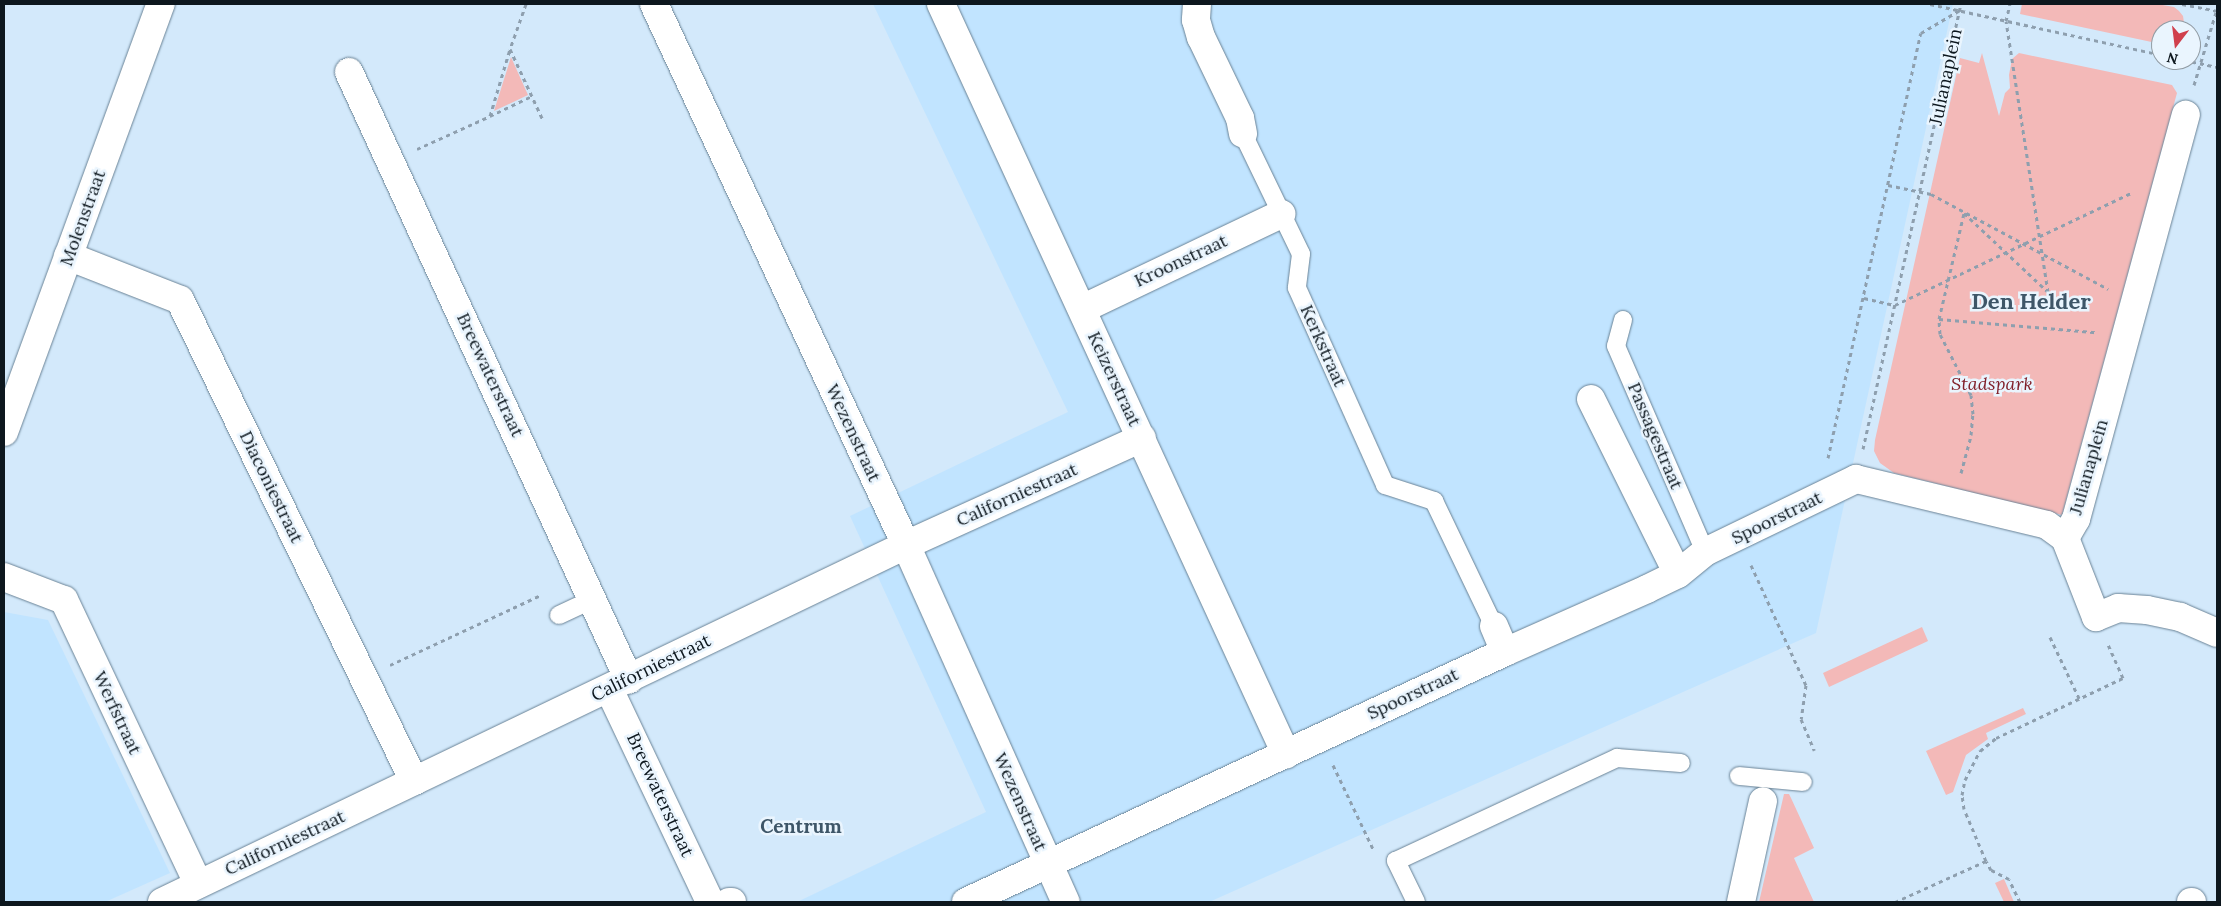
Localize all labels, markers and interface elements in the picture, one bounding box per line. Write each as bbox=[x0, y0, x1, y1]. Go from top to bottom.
north arrow bbox=[2151, 20, 2201, 70]
street label: Julianaplein bbox=[1925, 27, 1967, 127]
text: N bbox=[2165, 48, 2180, 69]
street label: Molenstraat bbox=[56, 167, 110, 269]
street label: Kroonstraat bbox=[1131, 230, 1231, 292]
district label: Den Helder bbox=[1971, 289, 2091, 315]
street label: Kerkstraat bbox=[1295, 302, 1351, 390]
street label: Breewaterstraat bbox=[452, 310, 528, 440]
street label: Keizerstraat bbox=[1083, 328, 1145, 430]
park label: Stadspark bbox=[1951, 373, 2033, 395]
street label: Passagestraat bbox=[1623, 379, 1687, 493]
street label: Wezenstraat bbox=[821, 381, 885, 485]
street label: Julianaplein bbox=[2065, 417, 2113, 517]
street label: Diaconiestraat bbox=[235, 427, 307, 547]
street label: Californiestraat bbox=[953, 459, 1081, 531]
street label: Spoorstraat bbox=[1728, 487, 1826, 549]
street label: Californiestraat bbox=[588, 630, 714, 706]
street label: Spoorstraat bbox=[1364, 663, 1462, 725]
street label: Werfstraat bbox=[88, 668, 146, 758]
street label: Breewaterstraat bbox=[622, 730, 698, 860]
street label: Wezenstraat bbox=[989, 750, 1051, 854]
street label: Californiestraat bbox=[221, 806, 349, 880]
district label: Centrum bbox=[760, 816, 842, 838]

